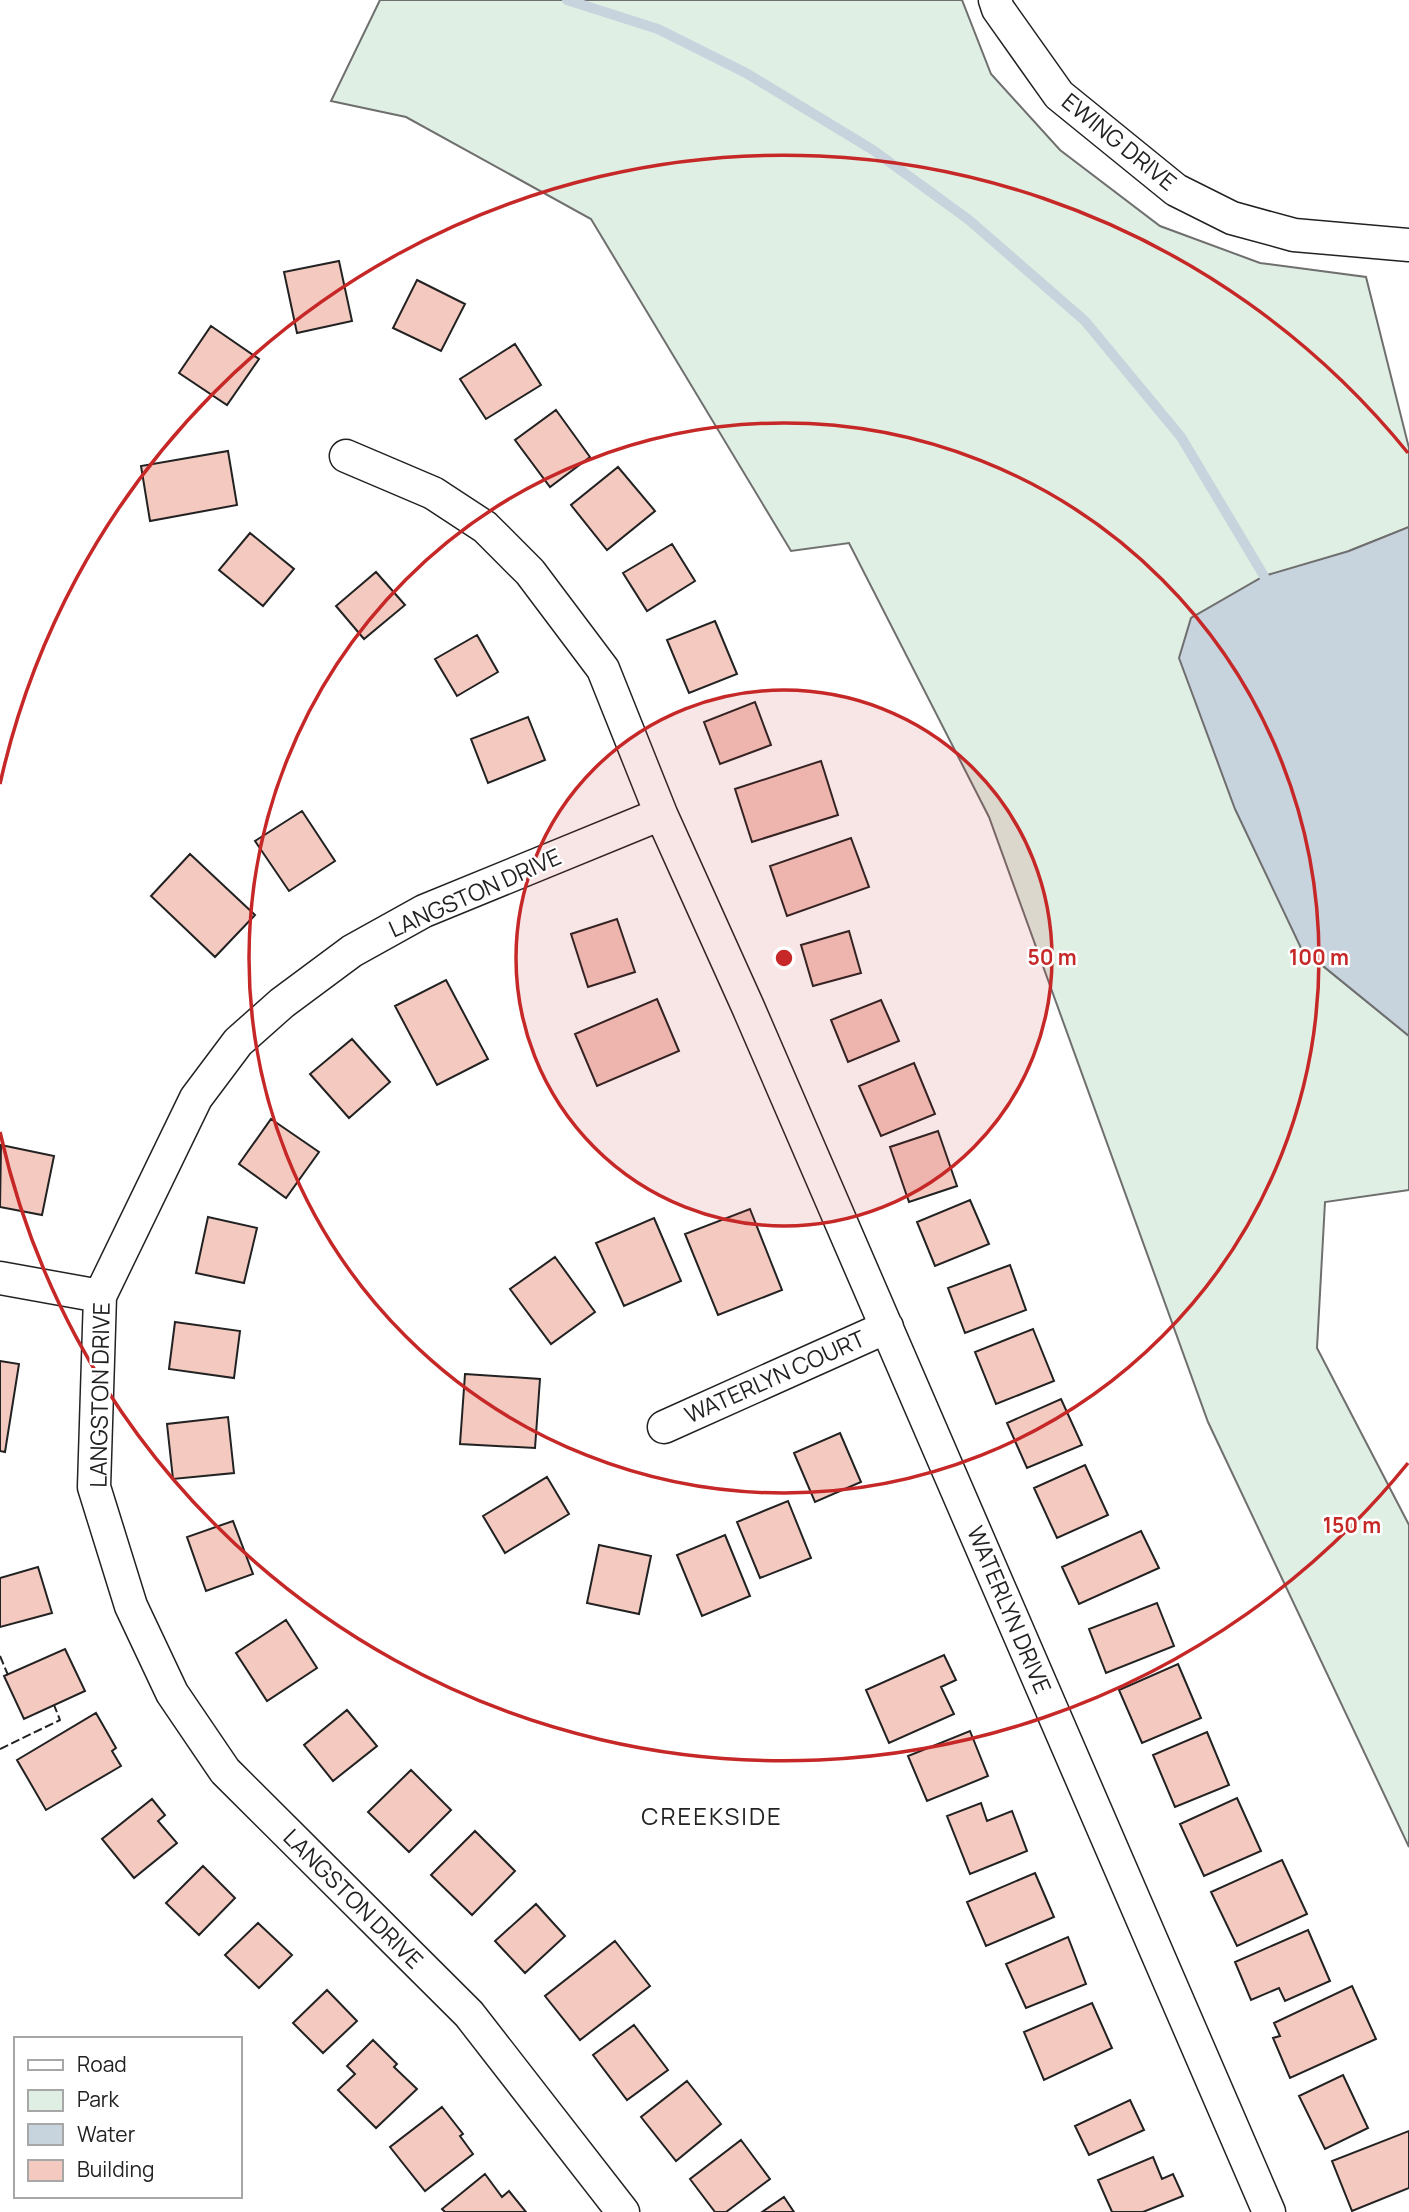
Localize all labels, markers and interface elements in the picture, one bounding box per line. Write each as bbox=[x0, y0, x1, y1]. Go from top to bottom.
street label: EWING DRIVE bbox=[1056, 85, 1184, 197]
street label: LANGSTON DRIVE bbox=[383, 840, 566, 944]
text: 50 m bbox=[1027, 943, 1077, 971]
text: 100 m bbox=[1289, 943, 1349, 971]
centre of rings bbox=[772, 946, 796, 970]
street label: LANGSTON DRIVE bbox=[81, 1302, 117, 1488]
street label: WATERLYN COURT bbox=[679, 1322, 870, 1430]
text: 150 m bbox=[1323, 1511, 1381, 1539]
street label: WATERLYN DRIVE bbox=[960, 1521, 1060, 1698]
district label: CREEKSIDE bbox=[641, 1799, 783, 1832]
street label: LANGSTON DRIVE bbox=[277, 1821, 431, 1975]
legend bbox=[14, 2037, 242, 2198]
text: Road bbox=[77, 2050, 127, 2078]
text: Park bbox=[77, 2085, 119, 2113]
text: Water bbox=[77, 2120, 136, 2148]
text: Building bbox=[77, 2155, 154, 2183]

